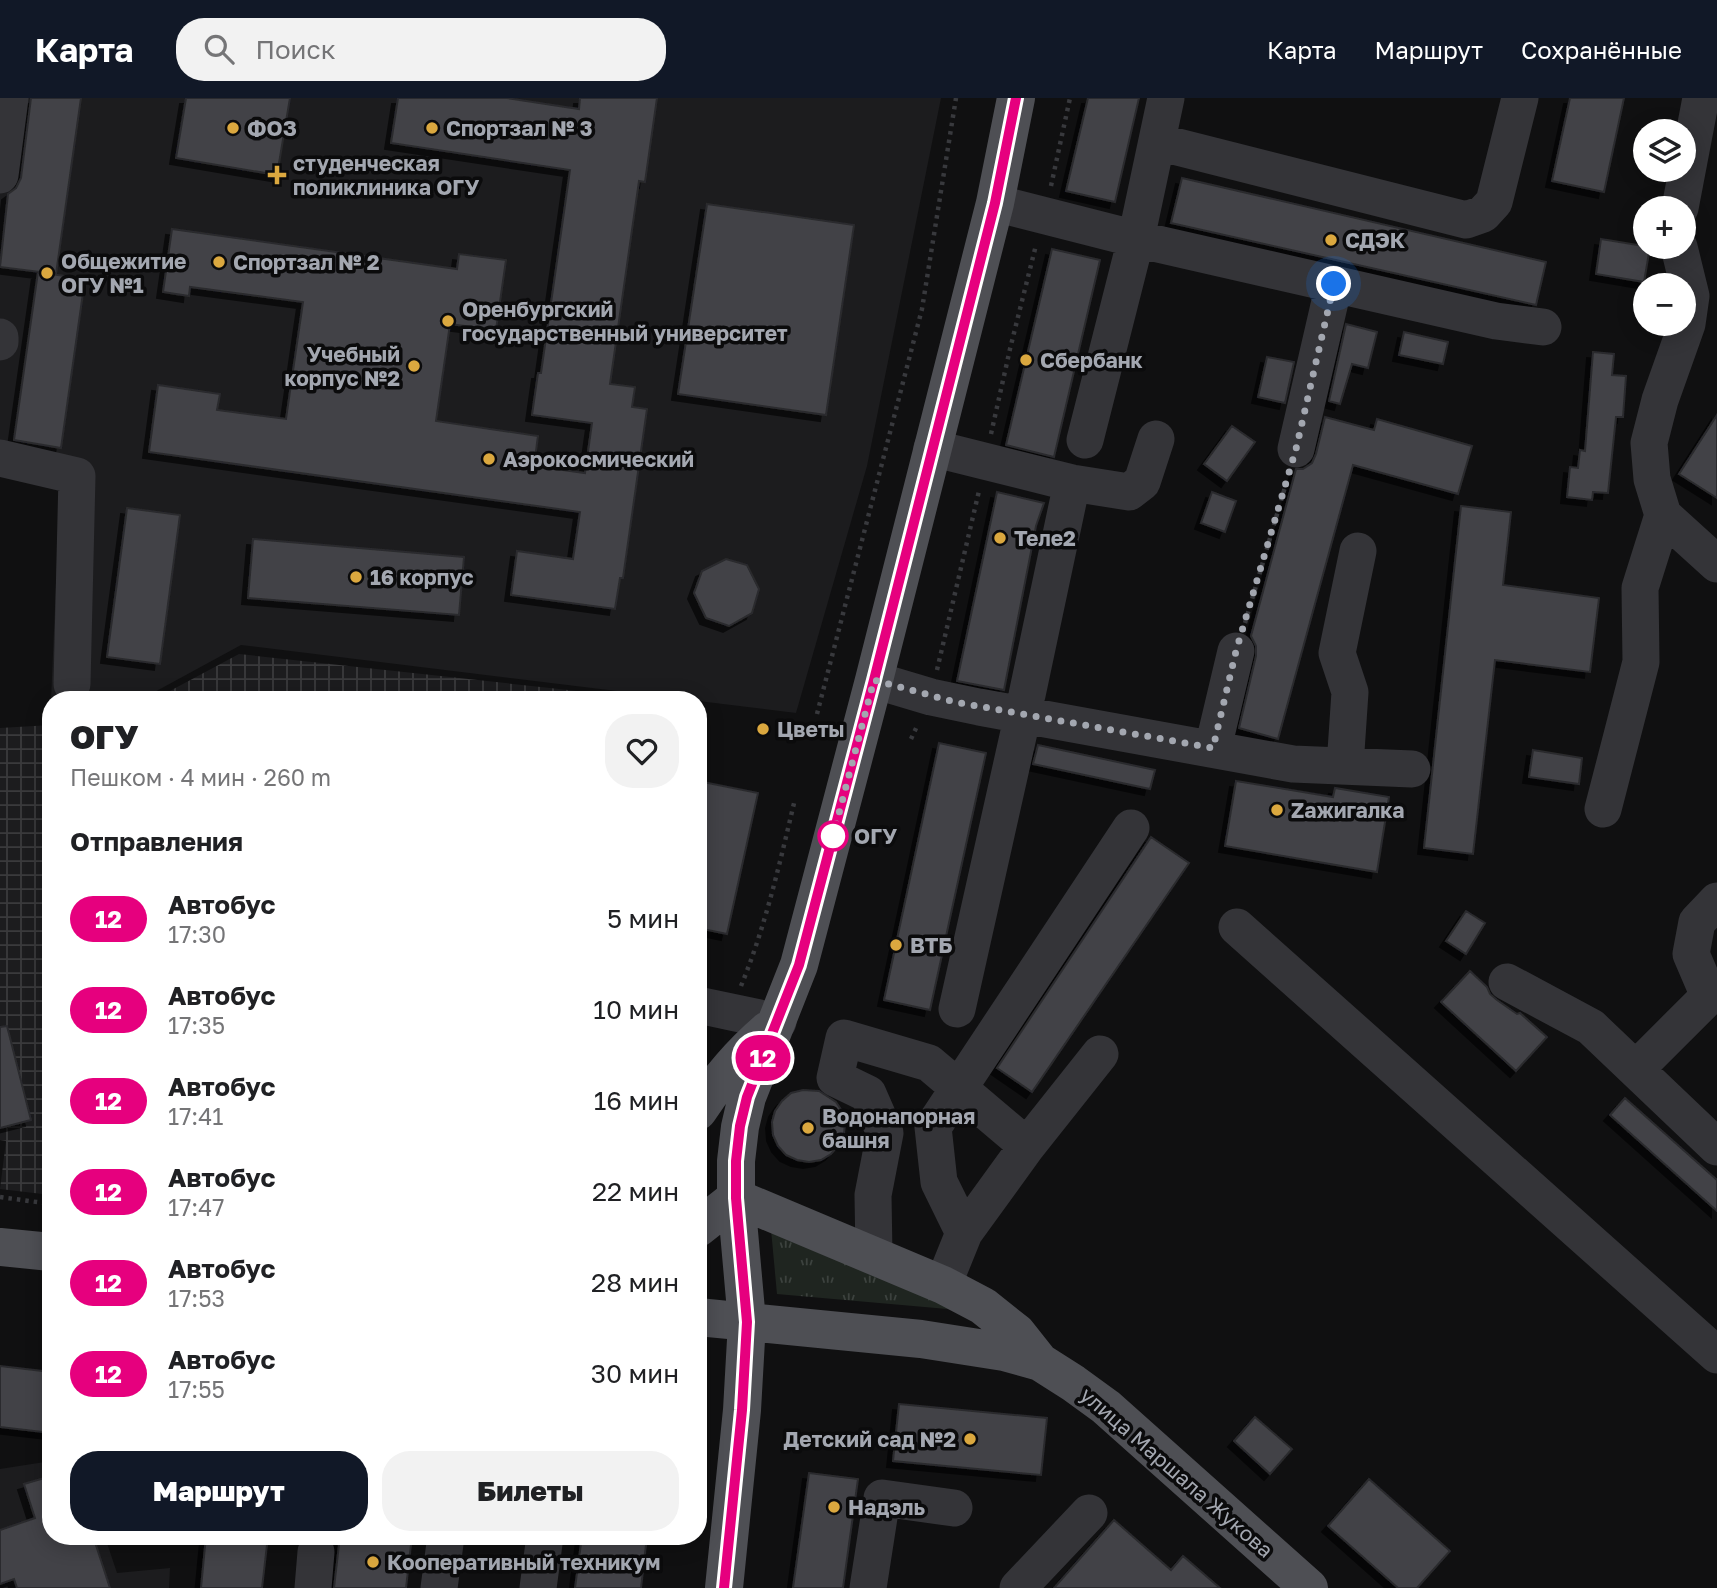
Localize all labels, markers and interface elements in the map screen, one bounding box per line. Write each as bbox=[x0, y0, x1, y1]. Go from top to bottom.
search box bbox=[176, 18, 666, 81]
text: Карта bbox=[35, 30, 134, 69]
icon: search bbox=[200, 30, 238, 68]
text: Поиск bbox=[256, 34, 336, 65]
text: Карта bbox=[1267, 35, 1337, 64]
text: Маршрут bbox=[1375, 35, 1483, 64]
text: Сохранённые bbox=[1521, 35, 1682, 64]
place label: ФОЗ bbox=[247, 115, 297, 141]
place label: Спортзал № 3 bbox=[446, 115, 593, 141]
map controls bbox=[1633, 119, 1696, 336]
button: layers bbox=[1633, 119, 1696, 182]
marker: ФОЗ bbox=[225, 120, 241, 136]
marker: Спортзал № 3 bbox=[424, 120, 440, 136]
place label: студенческая поликлиника ОГУ bbox=[293, 150, 479, 200]
marker: студенческая поликлиника ОГУ bbox=[267, 165, 287, 185]
button: + bbox=[1633, 196, 1696, 259]
place label: СДЭК bbox=[1345, 227, 1406, 253]
marker: СДЭК bbox=[1323, 232, 1339, 248]
place label: Общежитие ОГУ №1 bbox=[61, 248, 186, 298]
place label: Спортзал № 2 bbox=[233, 249, 380, 275]
marker: Спортзал № 2 bbox=[211, 254, 227, 270]
marker: Общежитие ОГУ №1 bbox=[39, 265, 55, 281]
your location bbox=[1316, 266, 1351, 301]
button: − bbox=[1633, 273, 1696, 336]
place label: Оренбургский государственный университет bbox=[462, 296, 788, 346]
marker: Оренбургский государственный университет bbox=[440, 313, 456, 329]
place label: Учебный корпус №2 bbox=[285, 341, 400, 391]
place label: Сбербанк bbox=[1040, 347, 1143, 373]
marker: Сбербанк bbox=[1018, 352, 1034, 368]
marker: Учебный корпус №2 bbox=[406, 358, 422, 374]
place label: Аэрокосмический bbox=[503, 446, 694, 472]
marker: Аэрокосмический bbox=[481, 451, 497, 467]
place label: Теле2 bbox=[1014, 525, 1076, 551]
marker: Теле2 bbox=[992, 530, 1008, 546]
place label: 16 корпус bbox=[370, 564, 474, 590]
marker: 16 корпус bbox=[348, 569, 364, 585]
button: heart bbox=[605, 714, 679, 788]
place label: Цветы bbox=[777, 716, 845, 742]
text: ОГУ bbox=[70, 717, 138, 756]
marker: Цветы bbox=[755, 721, 771, 737]
text: Пешком · 4 мин · 260 m bbox=[70, 763, 331, 791]
place label: Zажигалка bbox=[1291, 797, 1404, 823]
marker: Zажигалка bbox=[1269, 802, 1285, 818]
marker: ОГУ bbox=[818, 821, 848, 851]
place label: ОГУ bbox=[854, 823, 897, 849]
text: Отправления bbox=[70, 826, 243, 857]
text: Автобус bbox=[168, 889, 275, 920]
text: 5 мин bbox=[607, 903, 679, 934]
text: 12 bbox=[95, 904, 122, 933]
text: 17:30 bbox=[168, 920, 226, 948]
place label: ВТБ bbox=[910, 932, 953, 958]
marker: ВТБ bbox=[888, 937, 904, 953]
text: Автобус bbox=[168, 980, 275, 1011]
text: 10 мин bbox=[593, 994, 679, 1025]
text: 12 bbox=[95, 995, 122, 1024]
text: 17:35 bbox=[168, 1011, 225, 1039]
line badge: 12 bbox=[732, 1035, 794, 1081]
text: 12 bbox=[750, 1043, 777, 1072]
text: Автобус bbox=[168, 1071, 275, 1102]
text: 16 мин bbox=[594, 1085, 679, 1116]
text: 12 bbox=[95, 1086, 122, 1115]
text: 17:41 bbox=[168, 1102, 223, 1130]
place label: Водонапорная башня bbox=[822, 1103, 975, 1153]
marker: Водонапорная башня bbox=[800, 1120, 816, 1136]
text: Автобус bbox=[168, 1162, 275, 1193]
text: 22 мин bbox=[592, 1176, 679, 1207]
text: 12 bbox=[95, 1177, 122, 1206]
text: 17:47 bbox=[168, 1193, 224, 1221]
text: Автобус bbox=[168, 1253, 275, 1284]
text: 28 мин bbox=[591, 1267, 679, 1298]
text: 12 bbox=[95, 1268, 122, 1297]
text: 17:53 bbox=[168, 1284, 225, 1312]
text: Автобус bbox=[168, 1344, 275, 1375]
text: 30 мин bbox=[591, 1358, 679, 1389]
text: 12 bbox=[95, 1359, 122, 1388]
text: 17:55 bbox=[168, 1375, 225, 1403]
street label: улица Маршала Жукова bbox=[1075, 1381, 1279, 1563]
place label: Детский сад №2 bbox=[783, 1426, 956, 1452]
marker: Детский сад №2 bbox=[962, 1431, 978, 1447]
button: Маршрут bbox=[70, 1451, 368, 1531]
button: Билеты bbox=[382, 1451, 679, 1531]
place label: Надэль bbox=[848, 1494, 926, 1520]
marker: Надэль bbox=[826, 1499, 842, 1515]
place label: Кооперативный техникум bbox=[387, 1549, 660, 1575]
marker: Кооперативный техникум bbox=[365, 1554, 381, 1570]

